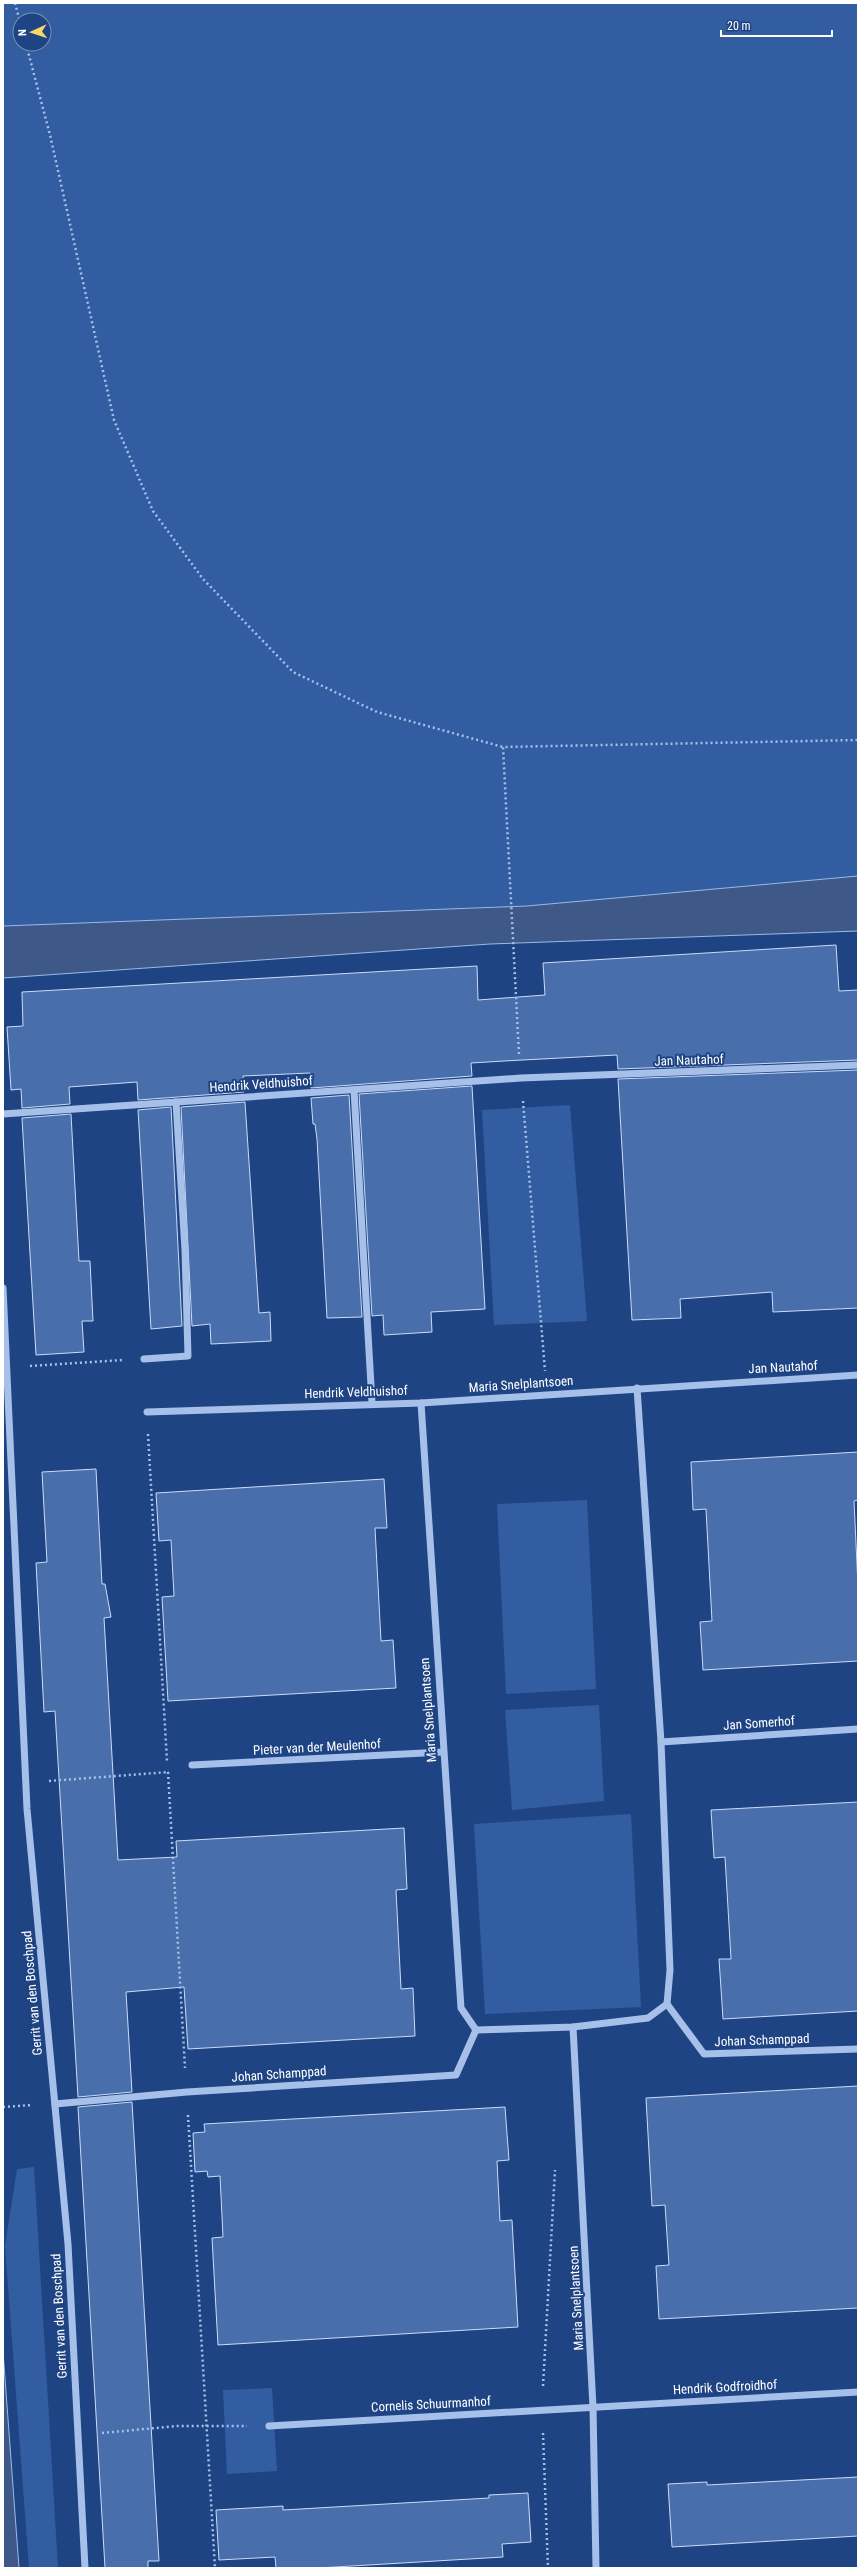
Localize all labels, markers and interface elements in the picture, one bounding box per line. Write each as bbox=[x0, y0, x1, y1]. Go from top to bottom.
north arrow bbox=[12, 12, 52, 52]
scale bar bbox=[721, 12, 832, 38]
text: 20 m bbox=[727, 19, 751, 33]
text: N bbox=[16, 29, 29, 36]
street label: Jan Nautahof bbox=[654, 1051, 724, 1069]
street label: Hendrik Veldhuishof bbox=[209, 1073, 313, 1095]
street label: Jan Nautahof bbox=[748, 1358, 818, 1376]
street label: Maria Snelplantsoen bbox=[468, 1373, 574, 1395]
street label: Hendrik Veldhuishof bbox=[304, 1383, 408, 1401]
street label: Maria Snelplantsoen bbox=[417, 1657, 439, 1763]
street label: Jan Somerhof bbox=[723, 1713, 795, 1733]
street label: Pieter van der Meulenhof bbox=[253, 1736, 381, 1758]
street label: Gerrit van den Boschpad bbox=[19, 1930, 45, 2056]
street label: Johan Schamppad bbox=[714, 2031, 810, 2049]
street label: Johan Schamppad bbox=[231, 2063, 327, 2085]
street label: Maria Snelplantsoen bbox=[566, 2245, 586, 2351]
street label: Gerrit van den Boschpad bbox=[48, 2253, 70, 2379]
street label: Hendrik Godfroidhof bbox=[673, 2377, 777, 2397]
street label: Cornelis Schuurmanhof bbox=[371, 2393, 491, 2415]

